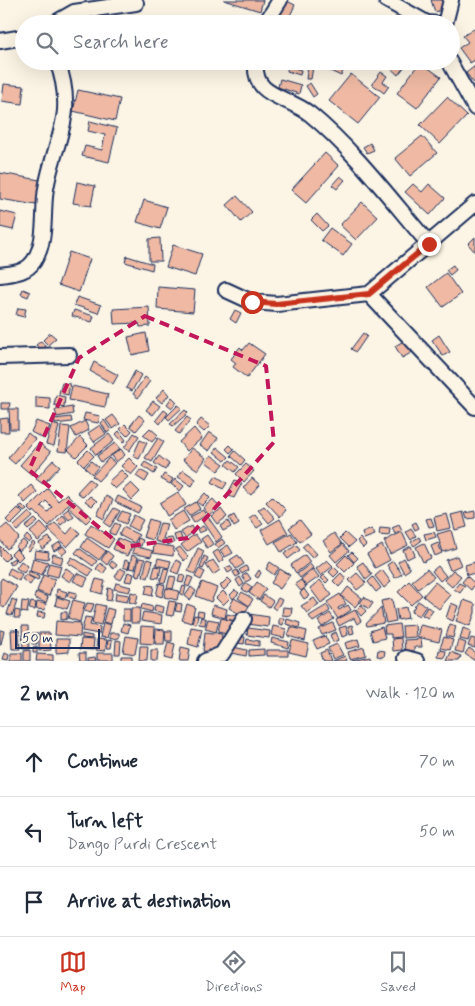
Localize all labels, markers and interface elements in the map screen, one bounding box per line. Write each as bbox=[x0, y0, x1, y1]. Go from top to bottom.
search box bbox=[15, 15, 460, 70]
icon: search bbox=[33, 29, 61, 57]
text: Search here bbox=[73, 30, 169, 55]
route end bbox=[418, 233, 441, 256]
route start bbox=[241, 291, 264, 314]
scale bar bbox=[15, 626, 100, 649]
text: 50 m bbox=[22, 629, 53, 647]
text: 2 min bbox=[20, 680, 69, 708]
text: Walk · 120 m bbox=[366, 683, 455, 704]
icon: ahead bbox=[20, 748, 48, 776]
text: Continue bbox=[67, 749, 138, 774]
text: 70 m bbox=[419, 751, 455, 772]
text: Turn left bbox=[67, 809, 143, 834]
icon: left bbox=[20, 818, 48, 846]
text: 50 m bbox=[419, 821, 455, 842]
text: Dango Purdi Crescent bbox=[67, 834, 217, 855]
icon: arrive bbox=[20, 888, 48, 916]
text: Arrive at destination bbox=[67, 889, 231, 914]
tab: Map bbox=[59, 948, 87, 996]
tab: Directions bbox=[205, 948, 263, 996]
tab: Saved bbox=[381, 948, 416, 996]

